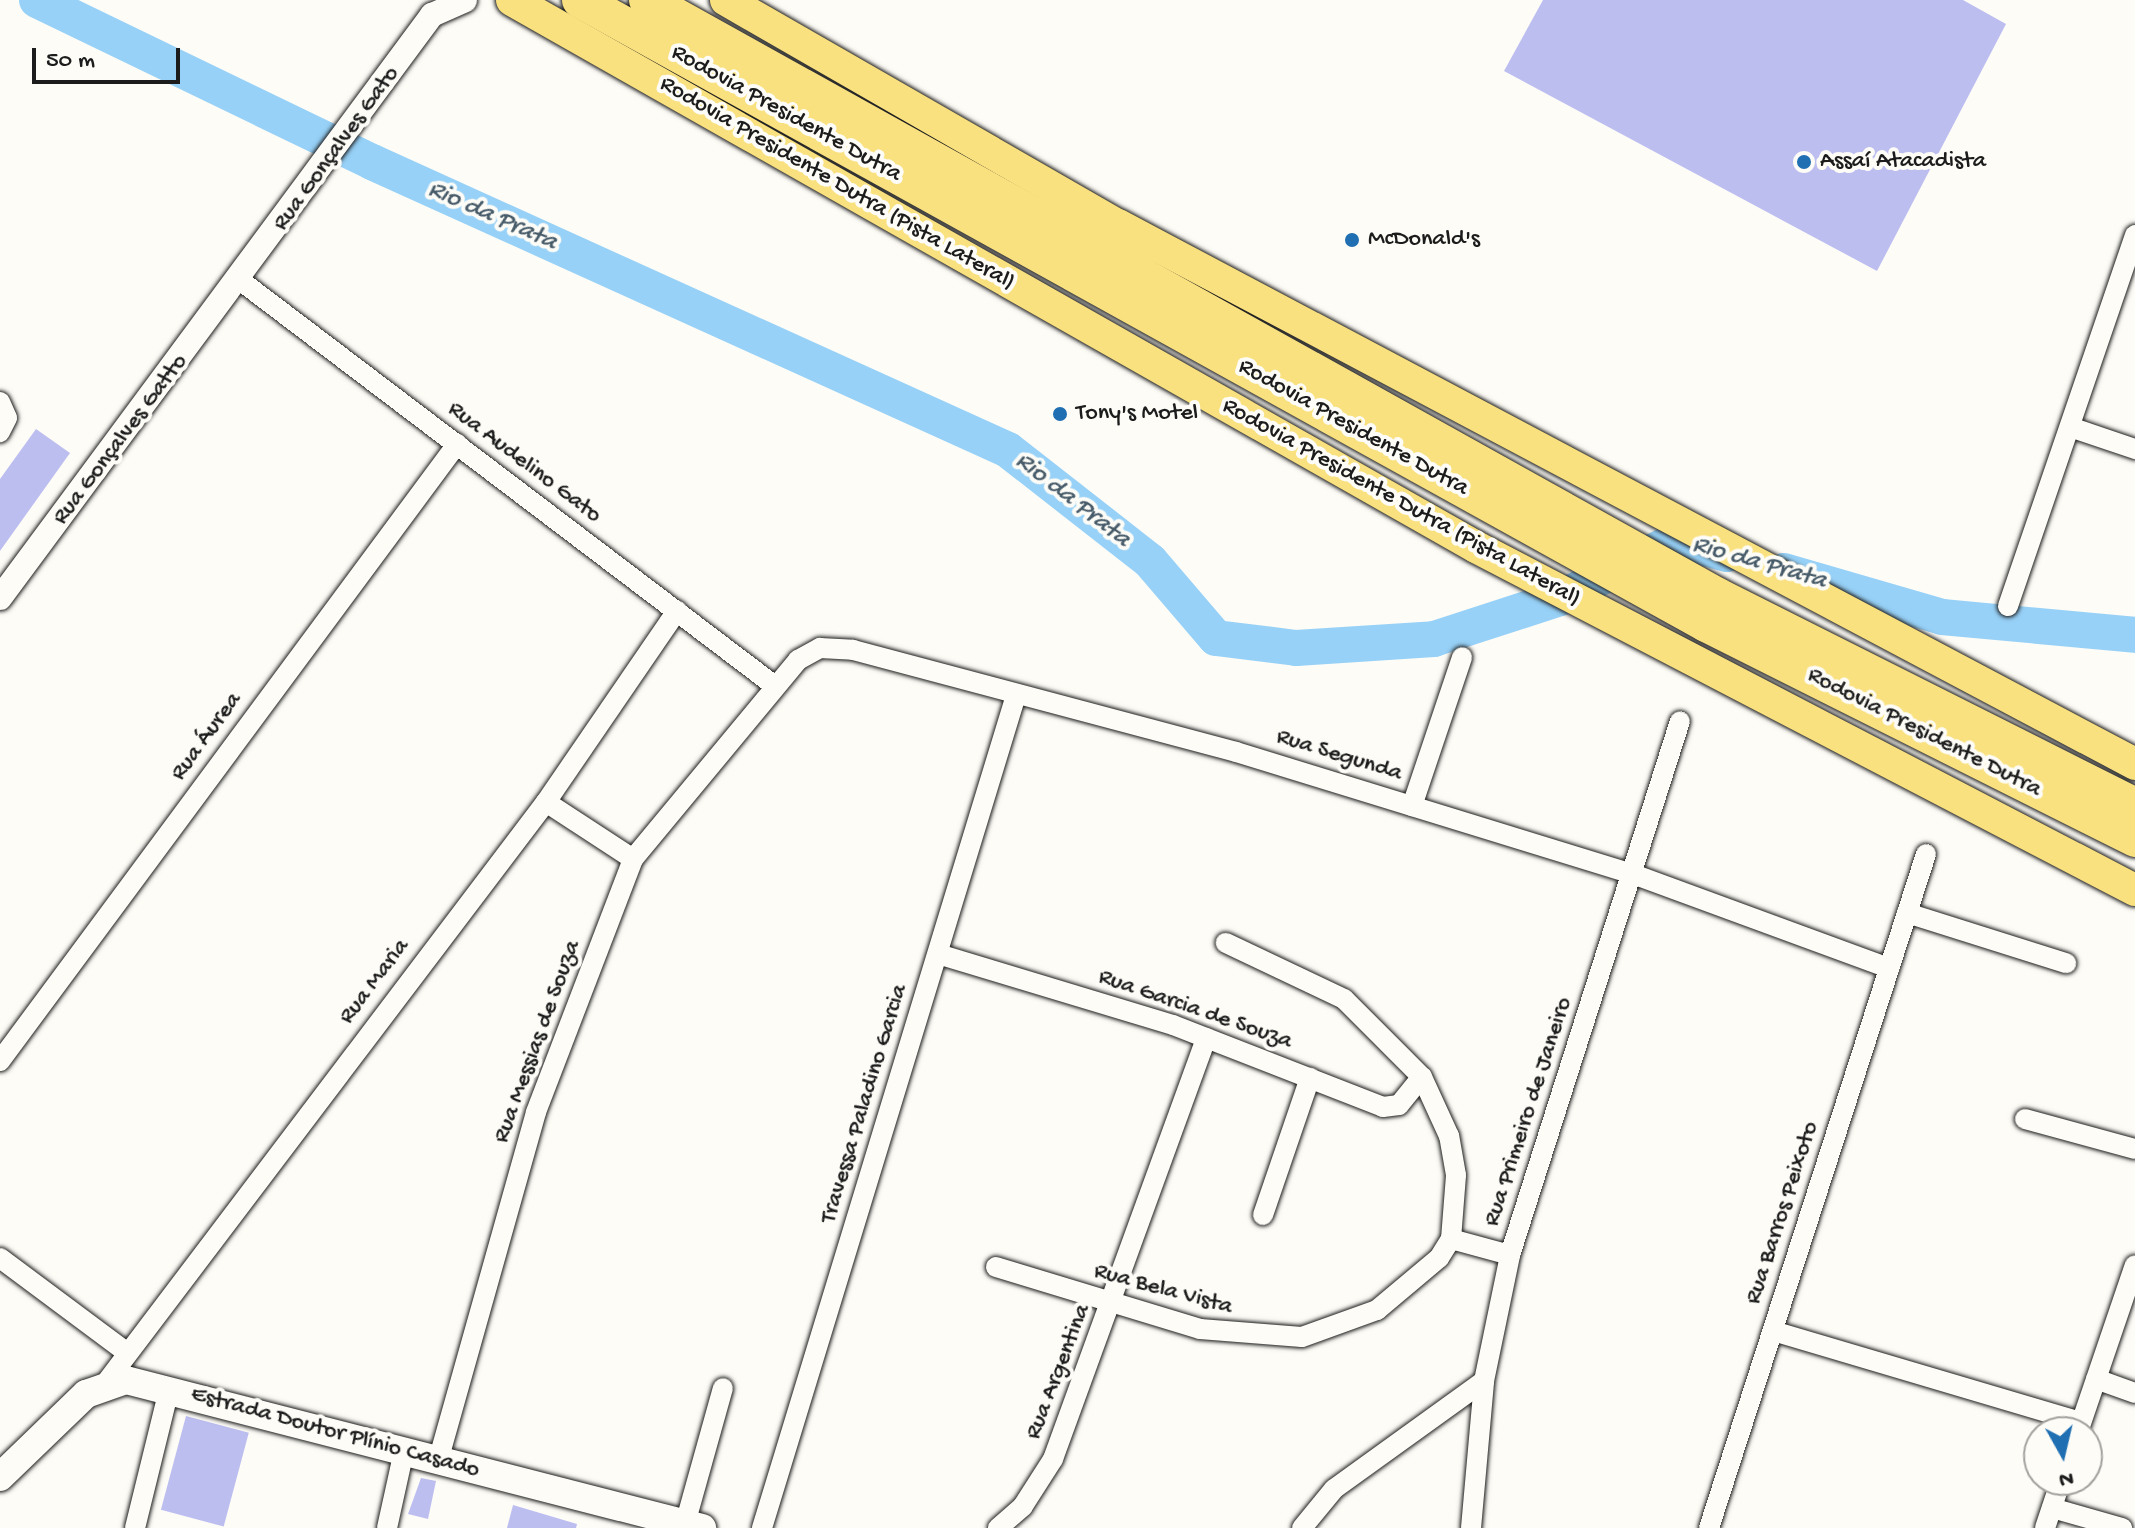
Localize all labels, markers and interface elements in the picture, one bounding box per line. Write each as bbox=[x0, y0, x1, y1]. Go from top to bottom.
scale bar bbox=[36, 32, 184, 82]
street label: Rodovia Presidente Dutra bbox=[666, 39, 906, 189]
text: 50 m bbox=[46, 47, 95, 76]
street label: Rua Gonçalves Gato bbox=[268, 61, 406, 237]
street label: Rodovia Presidente Dutra (Pista Lateral) bbox=[654, 70, 1020, 298]
place label: Assaí Atacadista bbox=[1820, 148, 1986, 176]
marker: Assaí Atacadista bbox=[1795, 153, 1813, 171]
water label: Rio da Prata bbox=[423, 175, 561, 259]
place label: McDonald's bbox=[1368, 226, 1480, 254]
marker: McDonald's bbox=[1343, 231, 1361, 249]
street label: Rua Gonçalves Gatto bbox=[47, 349, 195, 531]
street label: Rodovia Presidente Dutra bbox=[1233, 353, 1473, 503]
street label: Rodovia Presidente Dutra (Pista Lateral) bbox=[1217, 392, 1585, 614]
street label: Rua Audelino Gato bbox=[441, 396, 607, 530]
place label: Tony's Motel bbox=[1076, 400, 1198, 428]
marker: Tony's Motel bbox=[1051, 405, 1069, 423]
water label: Rio da Prata bbox=[1008, 446, 1136, 556]
water label: Rio da Prata bbox=[1688, 530, 1830, 598]
street label: Rodovia Presidente Dutra bbox=[1802, 661, 2046, 805]
street label: Rua Áurea bbox=[165, 687, 249, 787]
street label: Rua Segunda bbox=[1273, 723, 1405, 789]
street label: Rua Maria bbox=[333, 933, 417, 1031]
street label: Rua Messias de Souza bbox=[488, 937, 588, 1147]
street label: Rua Garcia de Souza bbox=[1094, 963, 1296, 1057]
street label: Travessa Paladino Garcia bbox=[815, 981, 915, 1227]
street label: Rua Primeiro de Janeiro bbox=[1478, 994, 1580, 1230]
street label: Rua Barros Peixoto bbox=[1740, 1118, 1826, 1308]
street label: Rua Bela Vista bbox=[1091, 1258, 1235, 1322]
street label: Rua Argentina bbox=[1020, 1300, 1098, 1444]
street label: Estrada Doutor Plínio Casado bbox=[187, 1381, 483, 1485]
north arrow bbox=[2023, 1416, 2103, 1496]
text: N bbox=[2057, 1464, 2075, 1492]

